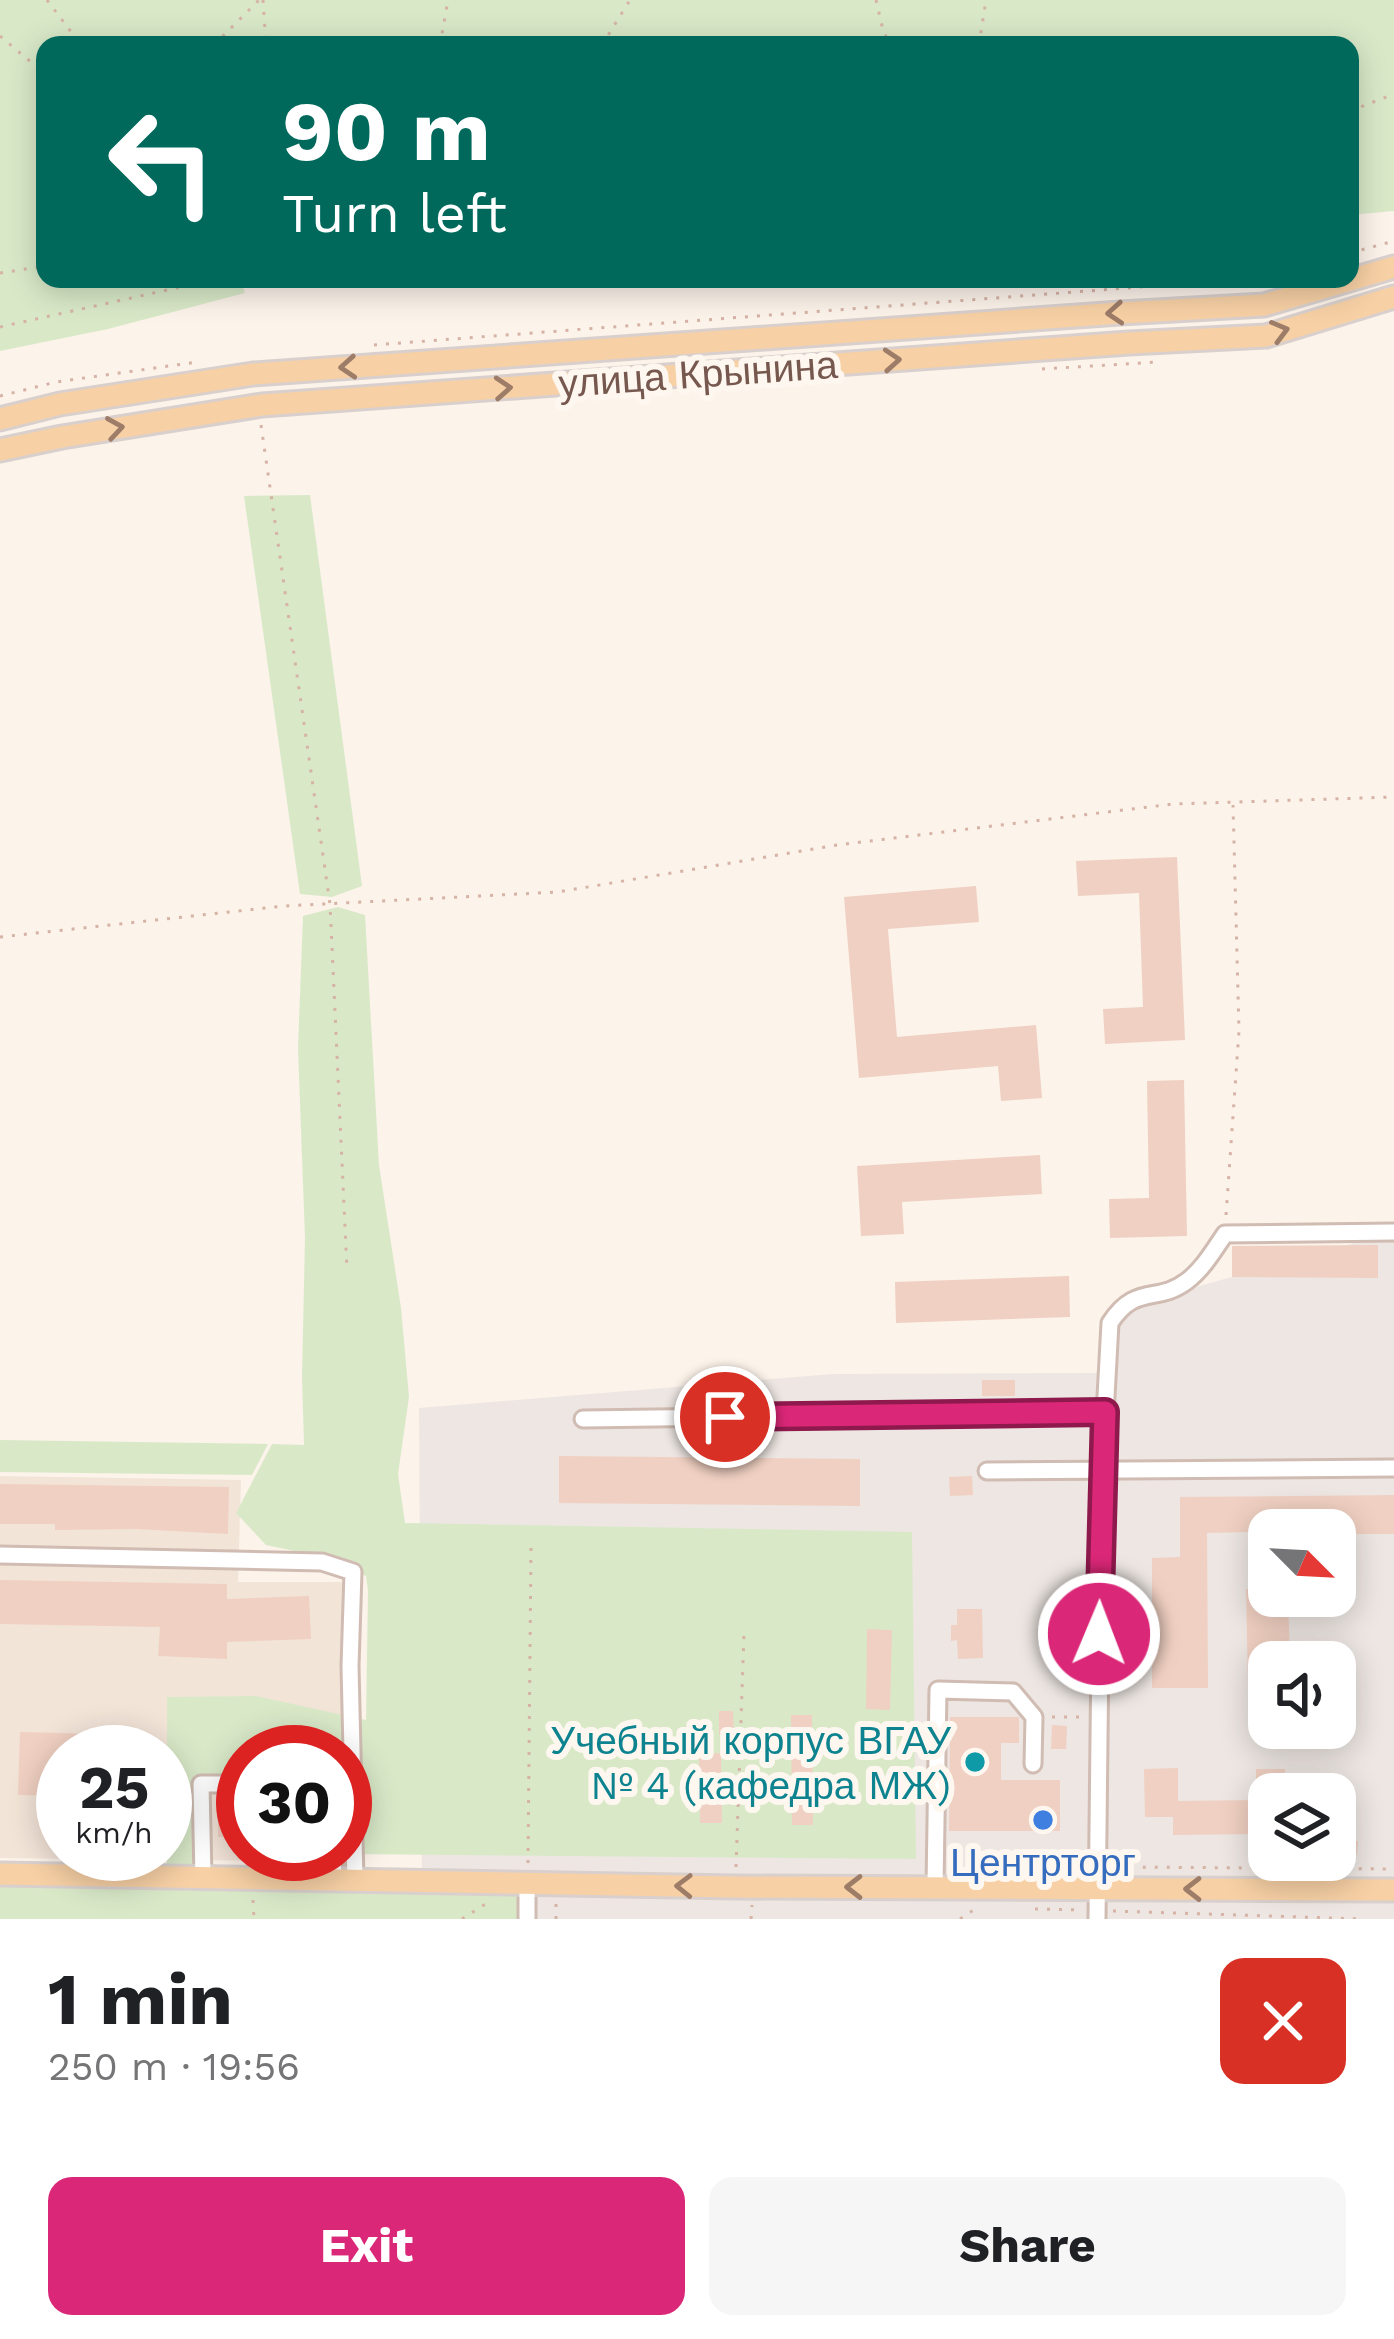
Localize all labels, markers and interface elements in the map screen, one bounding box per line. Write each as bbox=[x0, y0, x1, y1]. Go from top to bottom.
text: 90 m bbox=[282, 82, 491, 180]
icon: left bbox=[84, 84, 240, 240]
text: Turn left bbox=[282, 182, 507, 245]
one-way arrow bbox=[1105, 300, 1124, 326]
one-way arrow bbox=[1269, 320, 1290, 345]
street label: улица Крынина bbox=[557, 342, 839, 406]
one-way arrow bbox=[882, 348, 901, 374]
one-way arrow bbox=[339, 354, 358, 380]
one-way arrow bbox=[493, 376, 512, 402]
one-way arrow bbox=[105, 417, 125, 442]
pin bbox=[674, 1366, 776, 1468]
icon: arrive bbox=[692, 1384, 758, 1450]
north arrow bbox=[1248, 1509, 1356, 1617]
map controls bbox=[1248, 1509, 1356, 1881]
position arrow bbox=[1036, 1571, 1162, 1697]
button: sound bbox=[1248, 1641, 1356, 1749]
place label: Учебный корпус ВГАУ № 4 (кафедра МЖ) bbox=[550, 1718, 951, 1808]
speed limit sign: 30 bbox=[216, 1725, 372, 1881]
marker: Учебный корпус ВГАУ № 4 (кафедра МЖ) bbox=[962, 1749, 988, 1775]
text: 25 bbox=[79, 1752, 149, 1823]
button: layers bbox=[1248, 1773, 1356, 1881]
marker: Центрторг bbox=[1030, 1807, 1056, 1833]
text: km/h bbox=[75, 1815, 153, 1850]
place label: Центрторг bbox=[950, 1840, 1136, 1885]
one-way arrow bbox=[674, 1873, 692, 1899]
one-way arrow bbox=[844, 1874, 862, 1900]
one-way arrow bbox=[1183, 1876, 1202, 1902]
text: 1 min bbox=[48, 1957, 233, 2041]
button: close bbox=[1220, 1958, 1346, 2084]
text: 250 m · 19:56 bbox=[48, 2044, 300, 2089]
button: Exit bbox=[48, 2177, 685, 2315]
button: Share bbox=[709, 2177, 1346, 2315]

